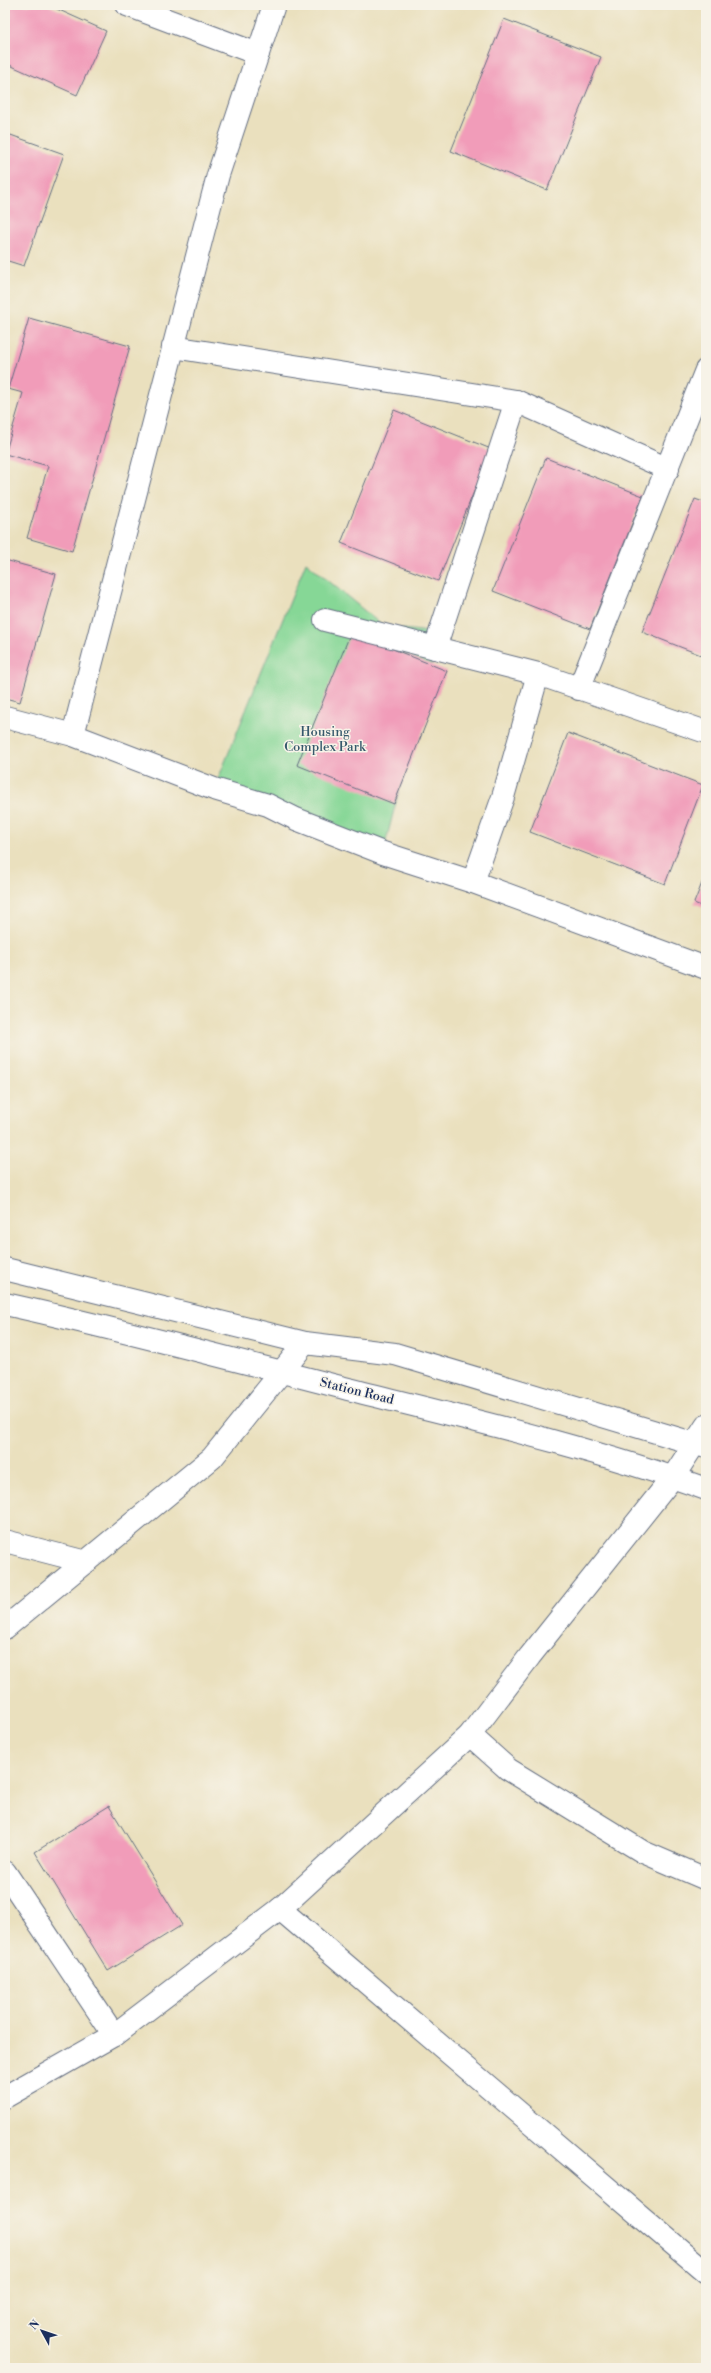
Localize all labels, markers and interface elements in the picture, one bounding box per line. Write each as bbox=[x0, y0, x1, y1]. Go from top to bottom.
park label: Housing Complex Park bbox=[284, 724, 367, 755]
street label: Station Road bbox=[318, 1374, 396, 1408]
north arrow bbox=[22, 2311, 62, 2351]
text: N bbox=[27, 2317, 43, 2333]

